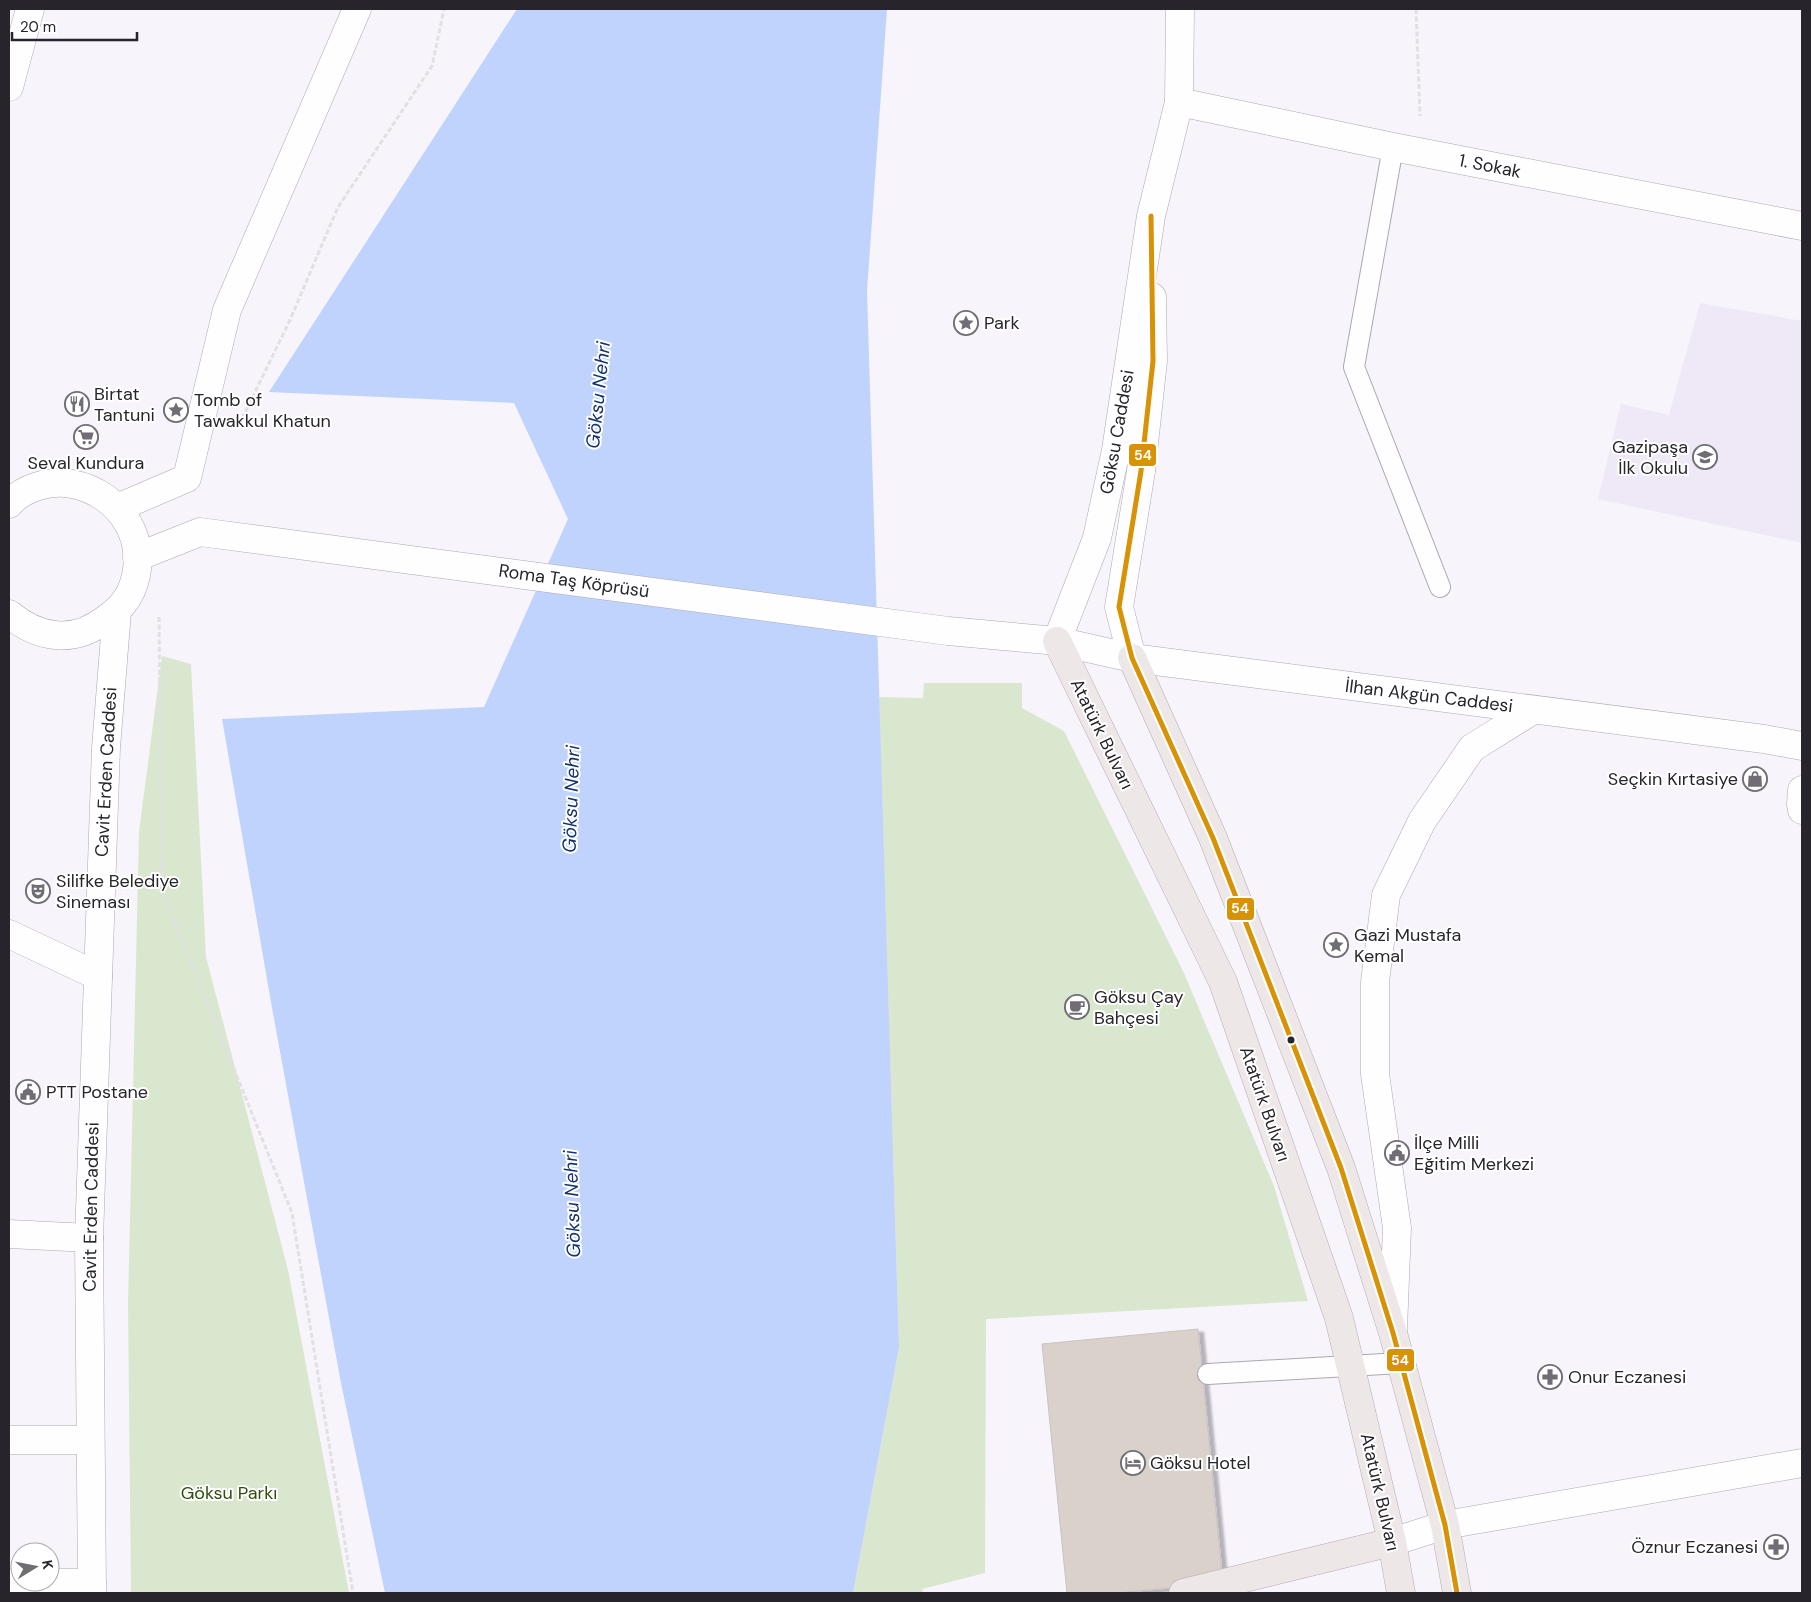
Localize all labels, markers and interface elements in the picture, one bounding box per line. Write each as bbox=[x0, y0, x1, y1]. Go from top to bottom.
scale bar bbox=[12, 10, 138, 42]
text: 20 m bbox=[20, 17, 56, 37]
street label: 1. Sokak bbox=[1457, 148, 1523, 184]
place icon: Park bbox=[953, 310, 979, 336]
place label: Park bbox=[984, 311, 1020, 335]
water label: Göksu Nehri bbox=[580, 340, 616, 450]
street label: Göksu Caddesi bbox=[1094, 368, 1140, 496]
place label: Birtat Tantuni bbox=[94, 382, 155, 427]
place label: Tomb of Tawakkul Khatun bbox=[194, 388, 331, 433]
restaurant icon: Birtat Tantuni bbox=[64, 391, 90, 417]
place icon: Tomb of Tawakkul Khatun bbox=[163, 397, 189, 423]
supermarket icon: Seval Kundura bbox=[73, 424, 99, 450]
place label: Gazipaşa İlk Okulu bbox=[1612, 435, 1688, 480]
line badge: 54 bbox=[1128, 443, 1157, 467]
school or university icon: Gazipaşa İlk Okulu bbox=[1692, 444, 1718, 470]
text: 54 bbox=[1134, 446, 1152, 464]
place label: Seval Kundura bbox=[28, 451, 144, 475]
street label: Roma Taş Köprüsü bbox=[497, 559, 651, 603]
street label: İlhan Akgün Caddesi bbox=[1344, 674, 1514, 718]
street label: Atatürk Bulvarı bbox=[1065, 675, 1139, 793]
street label: Cavit Erden Caddesi bbox=[90, 686, 122, 858]
water label: Göksu Nehri bbox=[557, 744, 585, 853]
shop icon: Seçkin Kırtasiye bbox=[1742, 766, 1768, 792]
place label: Seçkin Kırtasiye bbox=[1608, 767, 1738, 791]
place label: Silifke Belediye Sineması bbox=[56, 869, 179, 914]
theatre icon: Silifke Belediye Sineması bbox=[25, 878, 51, 904]
line badge: 54 bbox=[1226, 897, 1255, 921]
text: 54 bbox=[1231, 899, 1249, 917]
place label: Gazi Mustafa Kemal bbox=[1354, 923, 1461, 968]
place icon: Gazi Mustafa Kemal bbox=[1323, 932, 1349, 958]
place label: Göksu Çay Bahçesi bbox=[1094, 985, 1183, 1030]
cafe icon: Göksu Çay Bahçesi bbox=[1064, 994, 1090, 1020]
unlabelled marker bbox=[1286, 1035, 1296, 1045]
street label: Atatürk Bulvarı bbox=[1234, 1043, 1296, 1165]
public building icon: PTT Postane bbox=[15, 1079, 41, 1105]
place label: PTT Postane bbox=[46, 1080, 148, 1104]
street label: Cavit Erden Caddesi bbox=[78, 1122, 104, 1292]
place label: İlçe Milli Eğitim Merkezi bbox=[1414, 1131, 1534, 1176]
public building icon: İlçe Milli Eğitim Merkezi bbox=[1384, 1140, 1410, 1166]
water label: Göksu Nehri bbox=[558, 1149, 586, 1258]
line badge: 54 bbox=[1386, 1348, 1415, 1372]
text: 54 bbox=[1391, 1351, 1409, 1369]
pharmacy icon: Onur Eczanesi bbox=[1537, 1364, 1563, 1390]
place label: Onur Eczanesi bbox=[1568, 1365, 1686, 1389]
street label: Atatürk Bulvarı bbox=[1355, 1431, 1405, 1553]
hotel icon: Göksu Hotel bbox=[1120, 1450, 1146, 1476]
place label: Göksu Hotel bbox=[1150, 1451, 1251, 1475]
park label: Göksu Parkı bbox=[181, 1481, 277, 1505]
pharmacy icon: Öznur Eczanesi bbox=[1763, 1534, 1789, 1560]
place label: Öznur Eczanesi bbox=[1631, 1535, 1758, 1559]
north arrow bbox=[10, 1542, 60, 1592]
text: K bbox=[38, 1559, 57, 1571]

